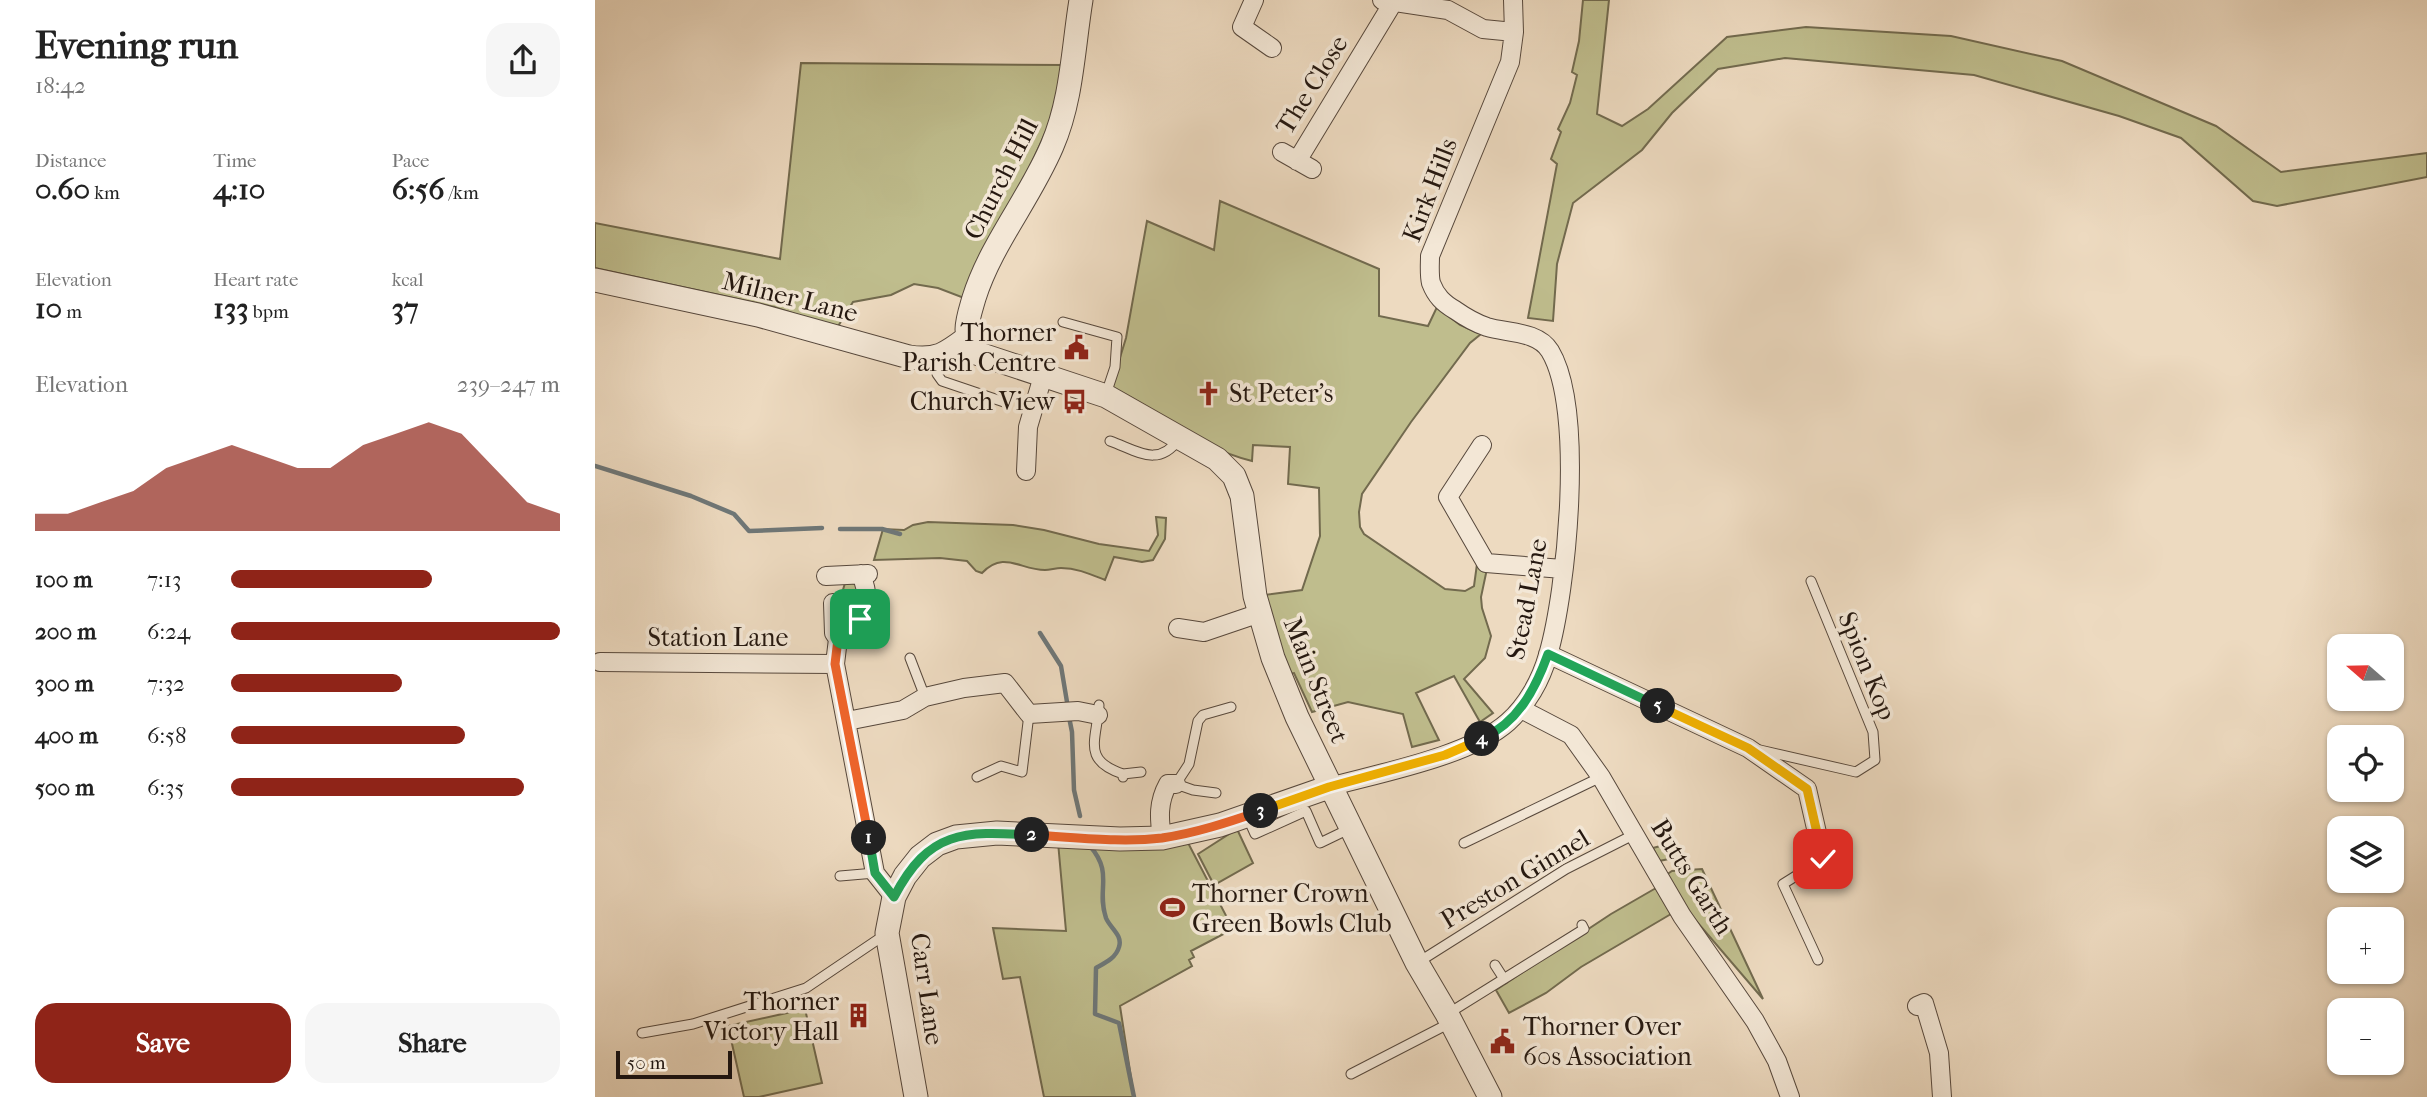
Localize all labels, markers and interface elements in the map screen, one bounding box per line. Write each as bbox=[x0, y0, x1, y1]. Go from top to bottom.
text: Evening run bbox=[35, 23, 238, 68]
button: share bbox=[486, 23, 560, 97]
street label: The Close bbox=[1269, 30, 1355, 140]
text: 18:42 bbox=[35, 72, 86, 99]
street label: Church Hill bbox=[957, 113, 1045, 245]
street label: Kirk Hills bbox=[1396, 134, 1464, 246]
text: Distance bbox=[35, 150, 106, 172]
text: Time bbox=[213, 150, 257, 172]
text: Pace bbox=[392, 150, 430, 172]
text: 0.60 bbox=[35, 172, 90, 207]
text: 4:10 bbox=[213, 172, 265, 207]
text: 6:56 bbox=[392, 172, 444, 207]
text: km bbox=[90, 182, 120, 204]
text: /km bbox=[444, 182, 479, 204]
street label: Milner Lane bbox=[719, 265, 861, 329]
text: Elevation bbox=[35, 269, 112, 291]
text: Heart rate bbox=[213, 269, 298, 291]
text: kcal bbox=[392, 269, 424, 291]
text: 10 bbox=[35, 291, 62, 326]
text: 133 bbox=[213, 291, 249, 326]
text: 37 bbox=[392, 291, 418, 326]
text: m bbox=[62, 301, 82, 323]
text: bpm bbox=[249, 301, 289, 323]
place label: Thorner Parish Centre bbox=[902, 317, 1056, 378]
public building icon: Thorner Parish Centre bbox=[1062, 333, 1090, 361]
text: Elevation bbox=[35, 371, 128, 398]
text: 239–247 m bbox=[457, 371, 560, 398]
place label: St Peter's bbox=[1229, 378, 1333, 409]
church icon: St Peter's bbox=[1195, 379, 1223, 407]
place label: Church View bbox=[910, 386, 1056, 417]
bus stop icon: Church View bbox=[1061, 387, 1089, 415]
street label: Stead Lane bbox=[1500, 536, 1554, 662]
text: 100 m bbox=[35, 566, 93, 593]
text: 7:13 bbox=[147, 566, 181, 593]
pin bbox=[830, 589, 890, 649]
icon: arrive bbox=[841, 600, 879, 638]
street label: Spion Kop bbox=[1831, 607, 1903, 725]
street label: Main Street bbox=[1277, 613, 1356, 748]
text: 200 m bbox=[35, 618, 96, 645]
text: 6:24 bbox=[147, 618, 190, 645]
street label: Station Lane bbox=[648, 622, 789, 653]
north arrow bbox=[2327, 634, 2405, 710]
map controls bbox=[2327, 634, 2404, 1075]
text: 300 m bbox=[35, 670, 94, 697]
text: 7:32 bbox=[147, 670, 185, 697]
pin: 5 bbox=[1641, 688, 1675, 724]
text: 5 bbox=[1653, 694, 1662, 716]
text: 400 m bbox=[35, 722, 98, 749]
text: 6:58 bbox=[147, 722, 187, 749]
pin: 4 bbox=[1465, 722, 1499, 756]
button: locate bbox=[2327, 725, 2404, 802]
text: 4 bbox=[1476, 727, 1487, 749]
text: 500 m bbox=[35, 774, 94, 801]
text: 6:35 bbox=[147, 774, 184, 801]
pin: 3 bbox=[1243, 794, 1279, 828]
text: 3 bbox=[1257, 799, 1264, 821]
street label: Butts Garth bbox=[1644, 813, 1740, 941]
button: layers bbox=[2327, 816, 2404, 893]
pin: 2 bbox=[1015, 818, 1049, 852]
pin: 1 bbox=[851, 820, 887, 856]
street label: Preston Ginnel bbox=[1435, 822, 1595, 936]
text: 2 bbox=[1027, 823, 1036, 845]
text: 1 bbox=[865, 826, 872, 848]
pin bbox=[1793, 829, 1853, 889]
icon: check bbox=[1804, 840, 1842, 878]
place label: Thorner Crown Green Bowls Club bbox=[1192, 878, 1392, 939]
sports icon: Thorner Crown Green Bowls Club bbox=[1158, 894, 1186, 922]
button: + bbox=[2327, 907, 2404, 984]
street label: Carr Lane bbox=[904, 931, 950, 1047]
place label: Thorner Victory Hall bbox=[702, 986, 839, 1047]
button: − bbox=[2327, 998, 2404, 1075]
building icon: Thorner Victory Hall bbox=[845, 1002, 873, 1030]
button: Save bbox=[35, 1003, 291, 1083]
button: Share bbox=[305, 1003, 560, 1083]
place label: Thorner Over 60s Association bbox=[1523, 1011, 1692, 1072]
public building icon: Thorner Over 60s Association bbox=[1489, 1027, 1517, 1055]
scale bar bbox=[616, 1048, 731, 1080]
text: 50 m bbox=[627, 1052, 666, 1074]

